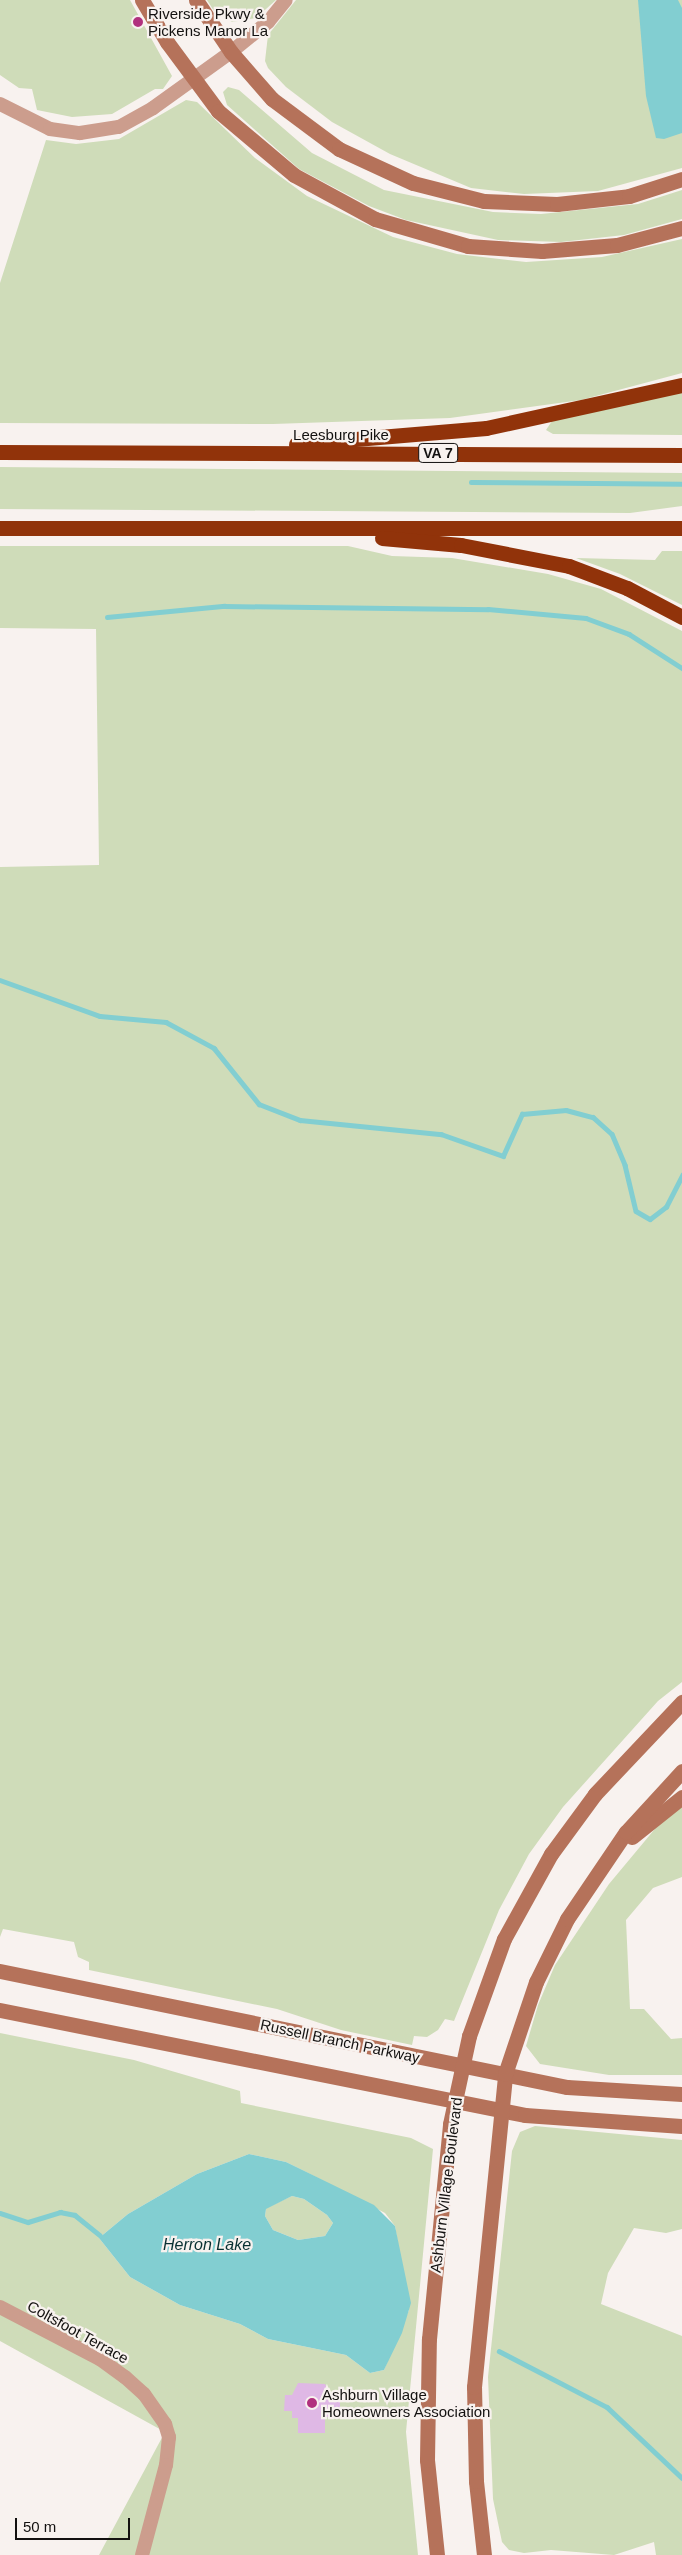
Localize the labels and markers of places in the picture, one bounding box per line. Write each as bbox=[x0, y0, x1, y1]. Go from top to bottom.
place label: Riverside Pkwy & Pickens Manor La bbox=[148, 4, 268, 39]
marker: Riverside Pkwy & Pickens Manor La bbox=[132, 16, 144, 28]
place label: Ashburn Village Homeowners Association bbox=[322, 2385, 491, 2420]
marker: Ashburn Village Homeowners Association bbox=[306, 2397, 318, 2409]

